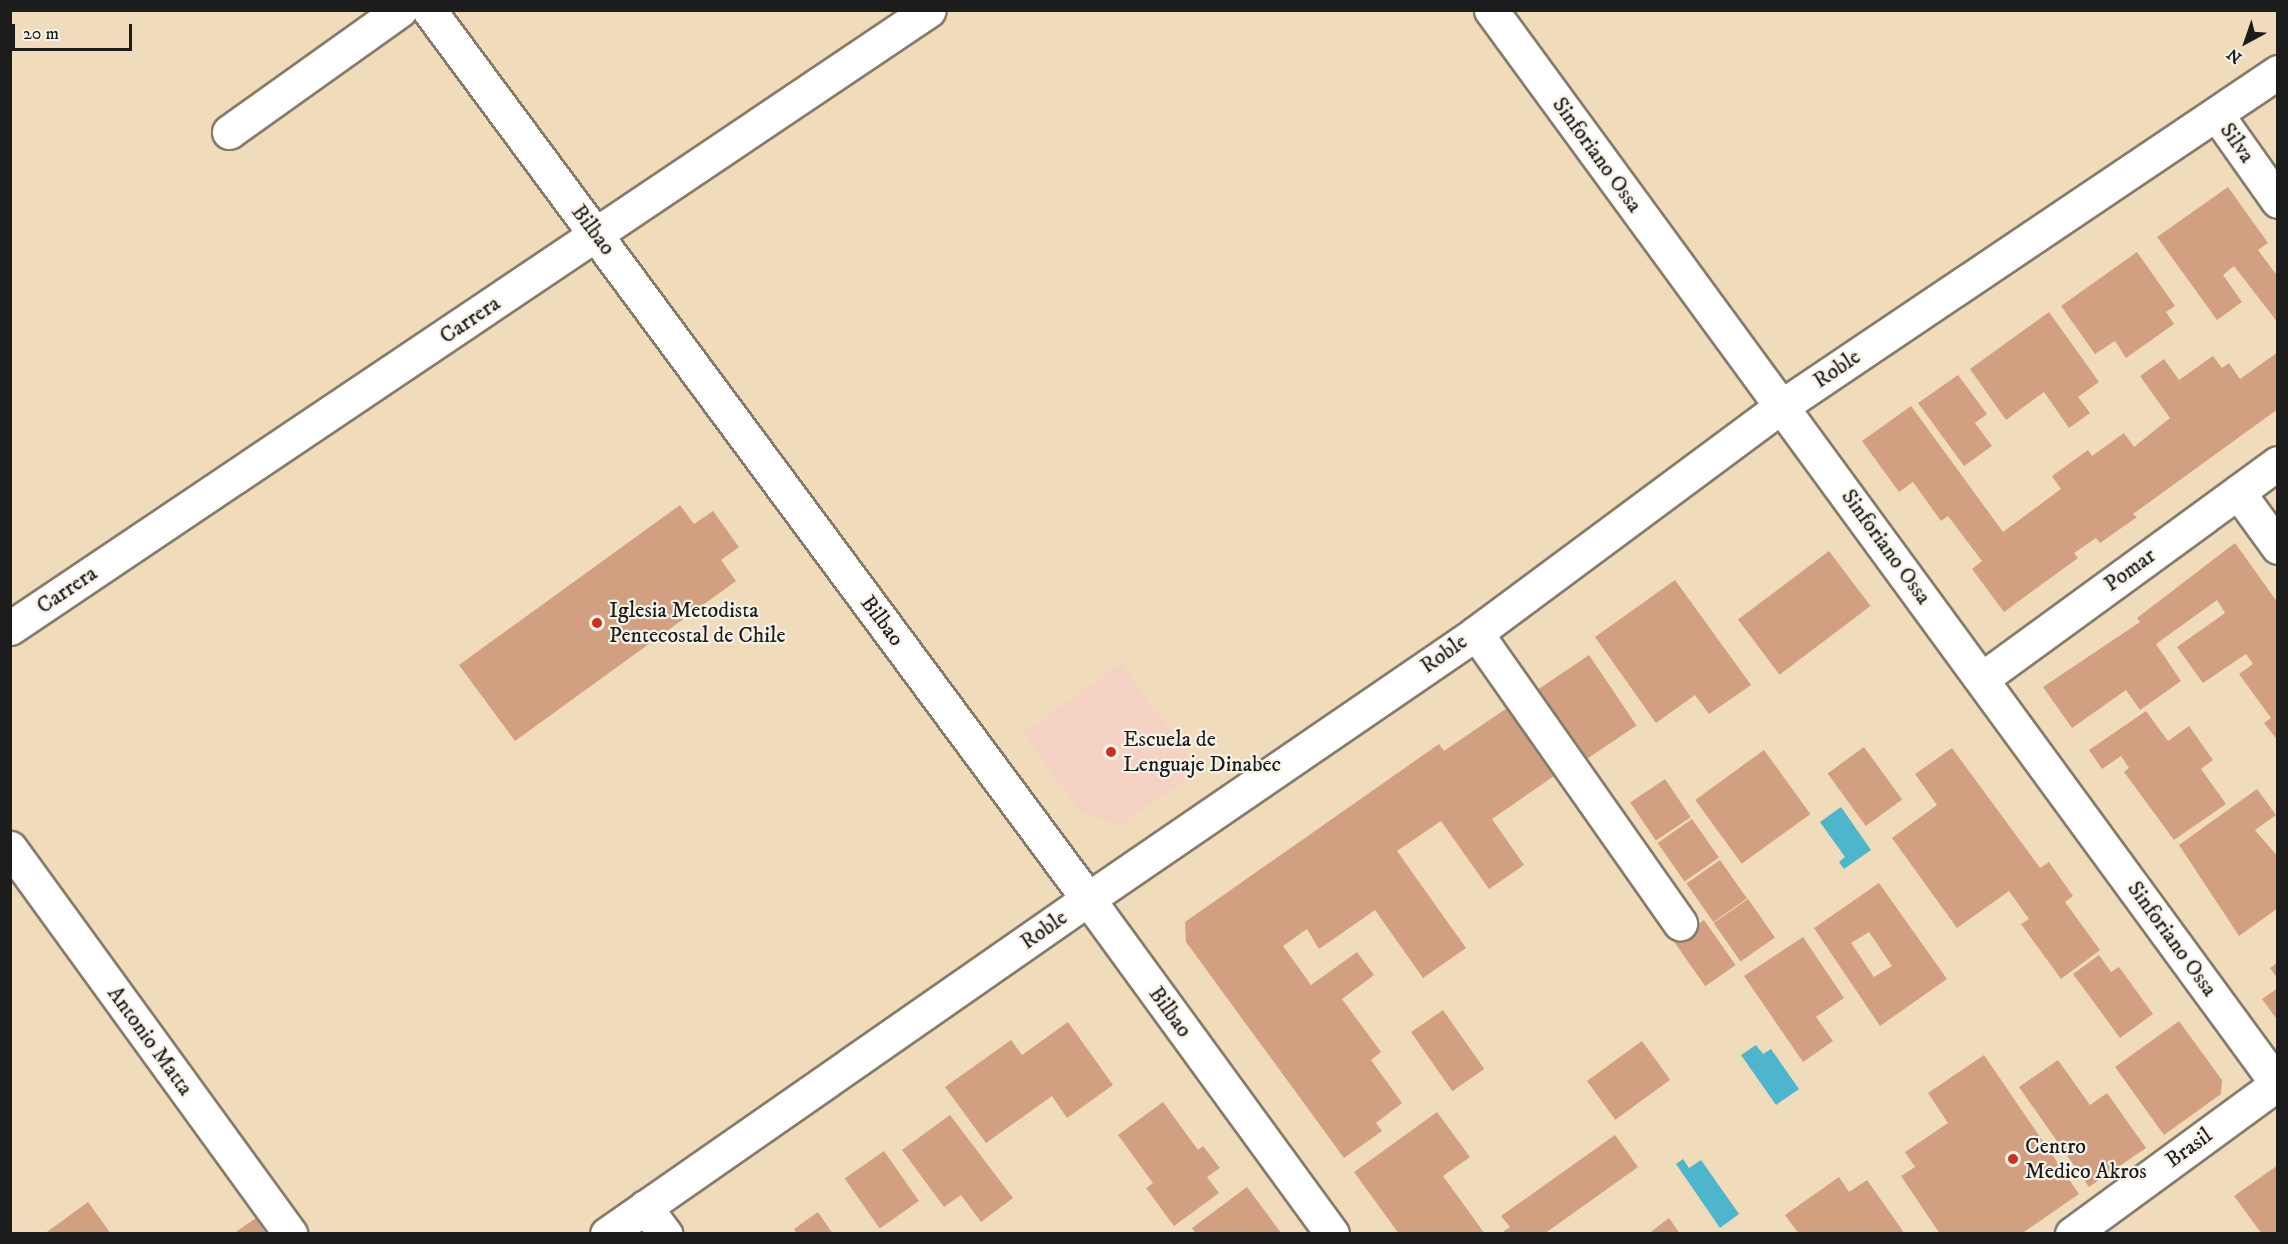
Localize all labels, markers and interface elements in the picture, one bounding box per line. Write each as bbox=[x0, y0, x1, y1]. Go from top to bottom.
scale bar bbox=[15, 12, 135, 50]
north arrow bbox=[2216, 12, 2276, 72]
text: 20 m bbox=[23, 23, 59, 45]
text: N bbox=[2223, 44, 2246, 68]
street label: Sinforiano Ossa bbox=[1546, 92, 1648, 218]
street label: Silva bbox=[2214, 118, 2260, 168]
street label: Bilbao bbox=[565, 200, 621, 260]
street label: Carrera bbox=[435, 290, 505, 350]
street label: Roble bbox=[1808, 344, 1866, 394]
street label: Sinforiano Ossa bbox=[1835, 484, 1937, 610]
street label: Pomar bbox=[2099, 543, 2161, 597]
street label: Carrera bbox=[32, 560, 102, 620]
street label: Bilbao bbox=[854, 591, 910, 651]
place label: Iglesia Metodista Pentecostal de Chile bbox=[609, 597, 786, 648]
marker: Iglesia Metodista Pentecostal de Chile bbox=[590, 616, 604, 630]
street label: Roble bbox=[1416, 629, 1472, 679]
place label: Escuela de Lenguaje Dinabec bbox=[1123, 726, 1281, 778]
marker: Escuela de Lenguaje Dinabec bbox=[1104, 745, 1118, 759]
street label: Sinforiano Ossa bbox=[2121, 876, 2223, 1002]
street label: Roble bbox=[1016, 905, 1072, 955]
street label: Antonio Matta bbox=[102, 981, 198, 1101]
street label: Bilbao bbox=[1143, 981, 1197, 1043]
street label: Brasil bbox=[2161, 1122, 2217, 1174]
place label: Centro Medico Akros bbox=[2025, 1133, 2147, 1184]
marker: Centro Medico Akros bbox=[2006, 1152, 2020, 1166]

